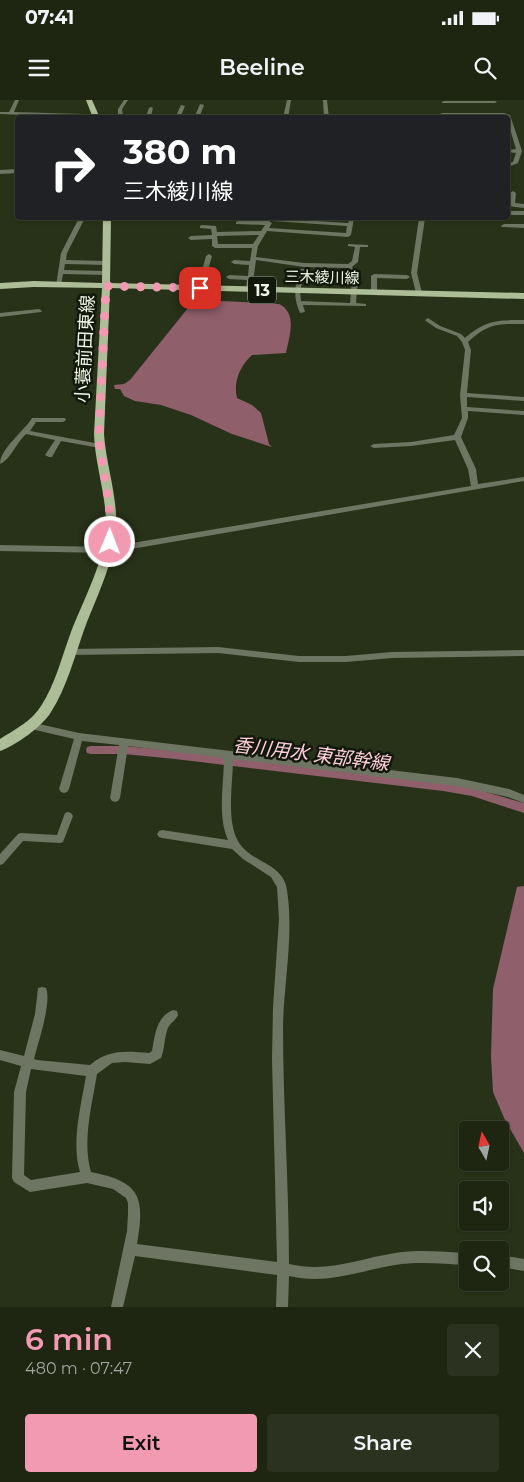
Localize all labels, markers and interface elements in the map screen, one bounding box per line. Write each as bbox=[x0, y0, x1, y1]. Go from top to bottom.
text: 07:41 bbox=[25, 6, 74, 29]
icon: menu bbox=[25, 54, 53, 82]
text: Beeline bbox=[219, 54, 305, 81]
icon: search bbox=[471, 54, 499, 82]
text: 380 m bbox=[123, 130, 237, 173]
icon: right bbox=[40, 135, 105, 200]
text: 三木綾川線 bbox=[123, 178, 233, 205]
pin bbox=[179, 267, 221, 309]
street label: 三木綾川線 bbox=[284, 267, 360, 287]
icon: arrive bbox=[186, 274, 214, 302]
road number: 13 bbox=[248, 276, 276, 304]
street label: 小蓑前田東線 bbox=[71, 294, 99, 404]
position arrow bbox=[83, 515, 135, 567]
water label: 香川用水 東部幹線 bbox=[232, 733, 392, 775]
north arrow bbox=[459, 1121, 509, 1171]
map controls bbox=[459, 1121, 509, 1291]
button: sound bbox=[459, 1181, 509, 1231]
button: search bbox=[459, 1241, 509, 1291]
text: 6 min bbox=[25, 1321, 113, 1358]
button: close bbox=[447, 1324, 499, 1376]
text: 480 m · 07:47 bbox=[25, 1359, 132, 1378]
button: Exit bbox=[25, 1414, 257, 1472]
button: Share bbox=[267, 1414, 499, 1472]

